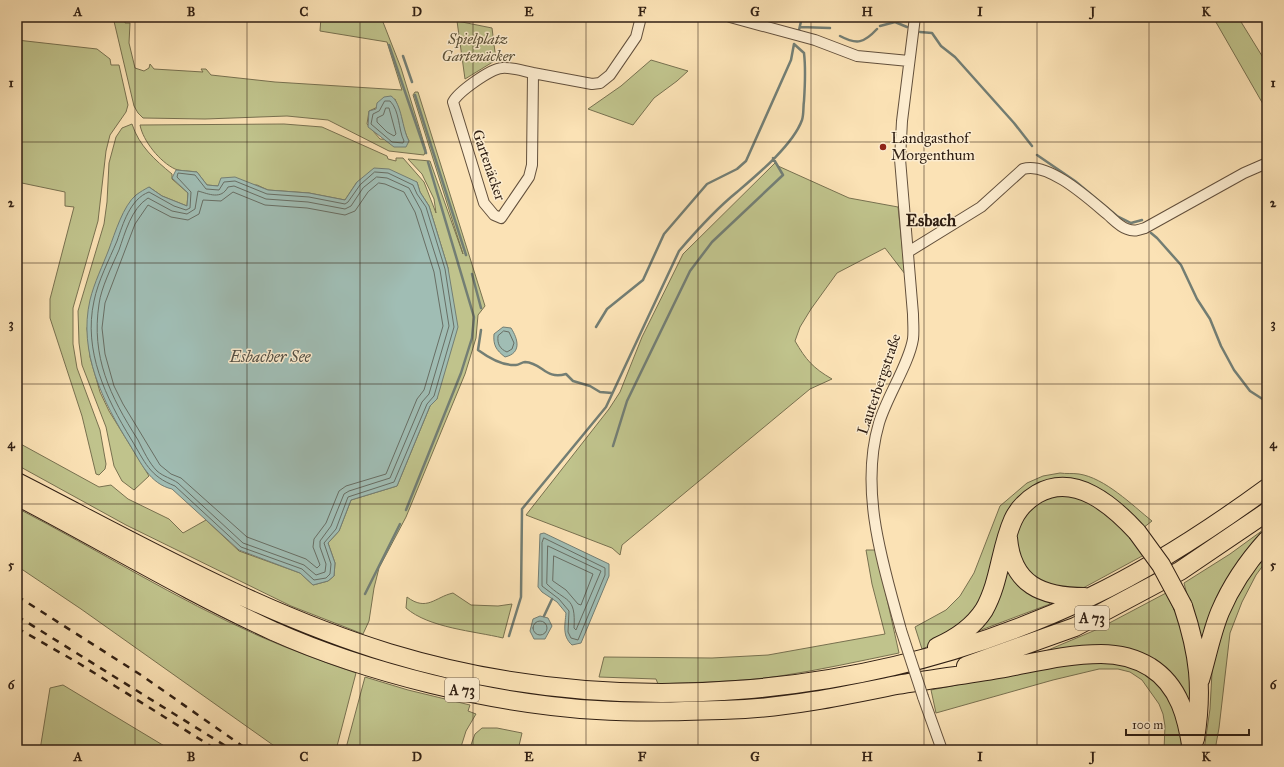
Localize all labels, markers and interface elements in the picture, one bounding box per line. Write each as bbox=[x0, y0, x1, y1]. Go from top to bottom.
text: A bbox=[73, 4, 83, 20]
text: B bbox=[187, 4, 196, 20]
text: C bbox=[300, 4, 309, 20]
text: D bbox=[412, 4, 422, 20]
text: E bbox=[524, 4, 534, 20]
text: F bbox=[638, 4, 647, 20]
text: G bbox=[750, 4, 760, 20]
text: H bbox=[861, 4, 873, 20]
text: I bbox=[977, 4, 983, 20]
text: J bbox=[1088, 4, 1096, 20]
text: K bbox=[1201, 4, 1211, 20]
park label: Spielplatz Gartenäcker bbox=[442, 30, 515, 65]
text: 1 bbox=[8, 75, 14, 91]
text: 1 bbox=[1270, 75, 1276, 91]
street label: Gartenäcker bbox=[468, 127, 510, 203]
place label: Landgasthof Morgenthum bbox=[891, 129, 975, 164]
marker: Landgasthof Morgenthum bbox=[878, 142, 888, 152]
text: 2 bbox=[8, 195, 15, 211]
text: 2 bbox=[1270, 195, 1277, 211]
district label: Esbach bbox=[906, 210, 957, 231]
text: 3 bbox=[8, 316, 14, 332]
text: 3 bbox=[1270, 316, 1276, 332]
street label: Lauterbergstraße bbox=[853, 331, 905, 437]
water label: Esbacher See bbox=[228, 347, 312, 366]
text: 4 bbox=[7, 436, 15, 452]
text: 4 bbox=[1269, 436, 1277, 452]
text: 5 bbox=[8, 557, 15, 573]
text: 5 bbox=[1270, 557, 1277, 573]
road number: A 73 bbox=[1075, 606, 1109, 630]
text: 6 bbox=[8, 677, 16, 693]
text: 6 bbox=[1270, 677, 1278, 693]
road number: A 73 bbox=[445, 678, 479, 702]
scale bar bbox=[1126, 711, 1249, 737]
text: 100 m bbox=[1132, 718, 1163, 732]
text: A bbox=[73, 749, 83, 765]
text: B bbox=[187, 749, 196, 765]
text: C bbox=[300, 749, 309, 765]
text: D bbox=[412, 749, 422, 765]
text: E bbox=[524, 749, 534, 765]
text: F bbox=[638, 749, 647, 765]
text: G bbox=[750, 749, 760, 765]
text: H bbox=[861, 749, 873, 765]
text: I bbox=[977, 749, 983, 765]
text: J bbox=[1088, 749, 1096, 765]
text: K bbox=[1201, 749, 1211, 765]

